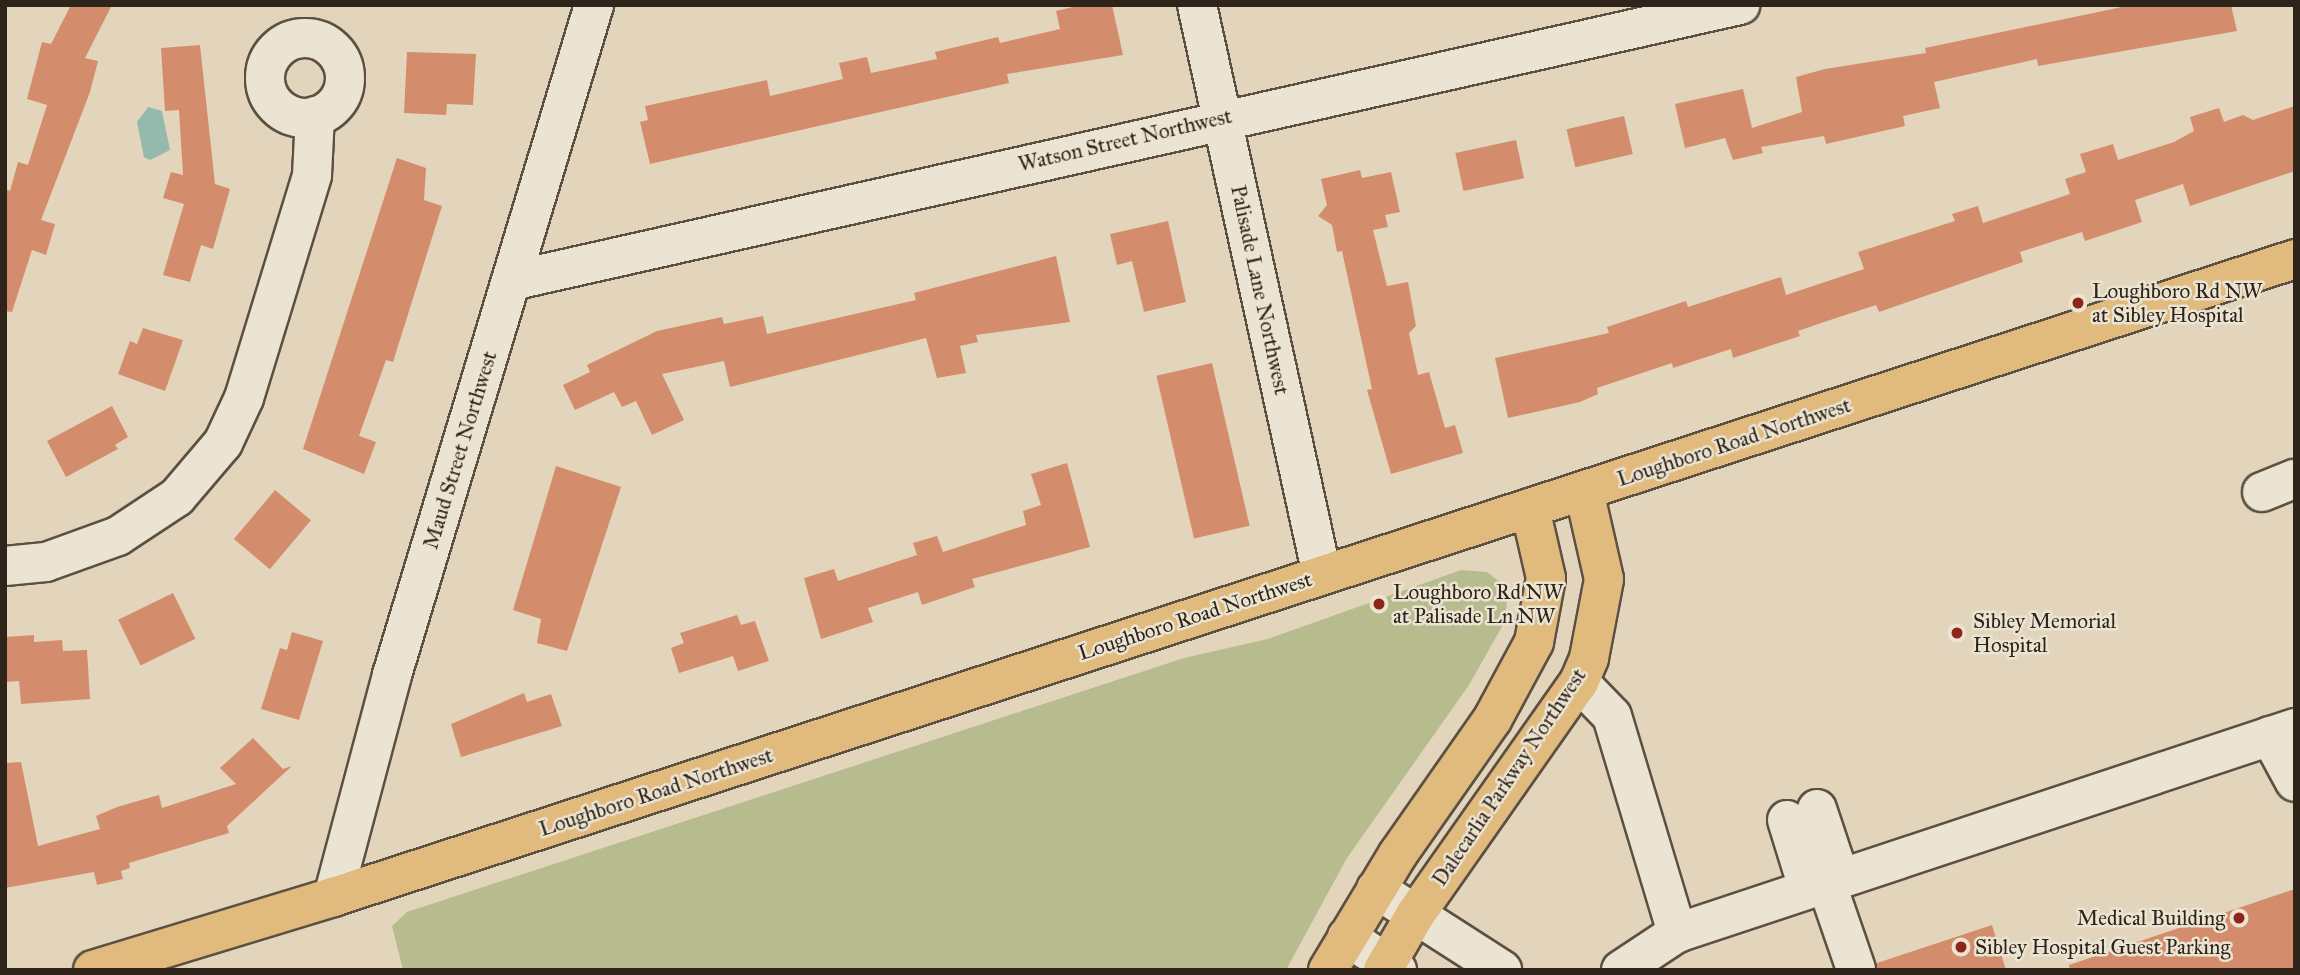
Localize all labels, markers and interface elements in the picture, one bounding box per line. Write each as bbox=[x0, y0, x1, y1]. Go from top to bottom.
street label: Watson Street Northwest bbox=[1016, 103, 1234, 177]
street label: Palisade Lane Northwest bbox=[1225, 183, 1295, 397]
place label: Loughboro Rd NW at Sibley Hospital bbox=[2092, 278, 2262, 328]
marker: Loughboro Rd NW at Sibley Hospital bbox=[2070, 295, 2086, 311]
street label: Maud Street Northwest bbox=[418, 348, 502, 552]
street label: Loughboro Road Northwest bbox=[1614, 392, 1854, 492]
street label: Loughboro Road Northwest bbox=[1075, 566, 1315, 666]
place label: Loughboro Rd NW at Palisade Ln NW bbox=[1393, 579, 1563, 629]
marker: Loughboro Rd NW at Palisade Ln NW bbox=[1371, 596, 1387, 612]
place label: Sibley Memorial Hospital bbox=[1973, 608, 2116, 658]
marker: Sibley Memorial Hospital bbox=[1947, 623, 1967, 643]
street label: Dalecarlia Parkway Northwest bbox=[1427, 663, 1591, 891]
street label: Loughboro Road Northwest bbox=[536, 742, 776, 842]
place label: Medical Building bbox=[2077, 905, 2225, 931]
marker: Medical Building bbox=[2231, 910, 2247, 926]
place label: Sibley Hospital Guest Parking bbox=[1975, 934, 2230, 960]
marker: Sibley Hospital Guest Parking bbox=[1953, 939, 1969, 955]

